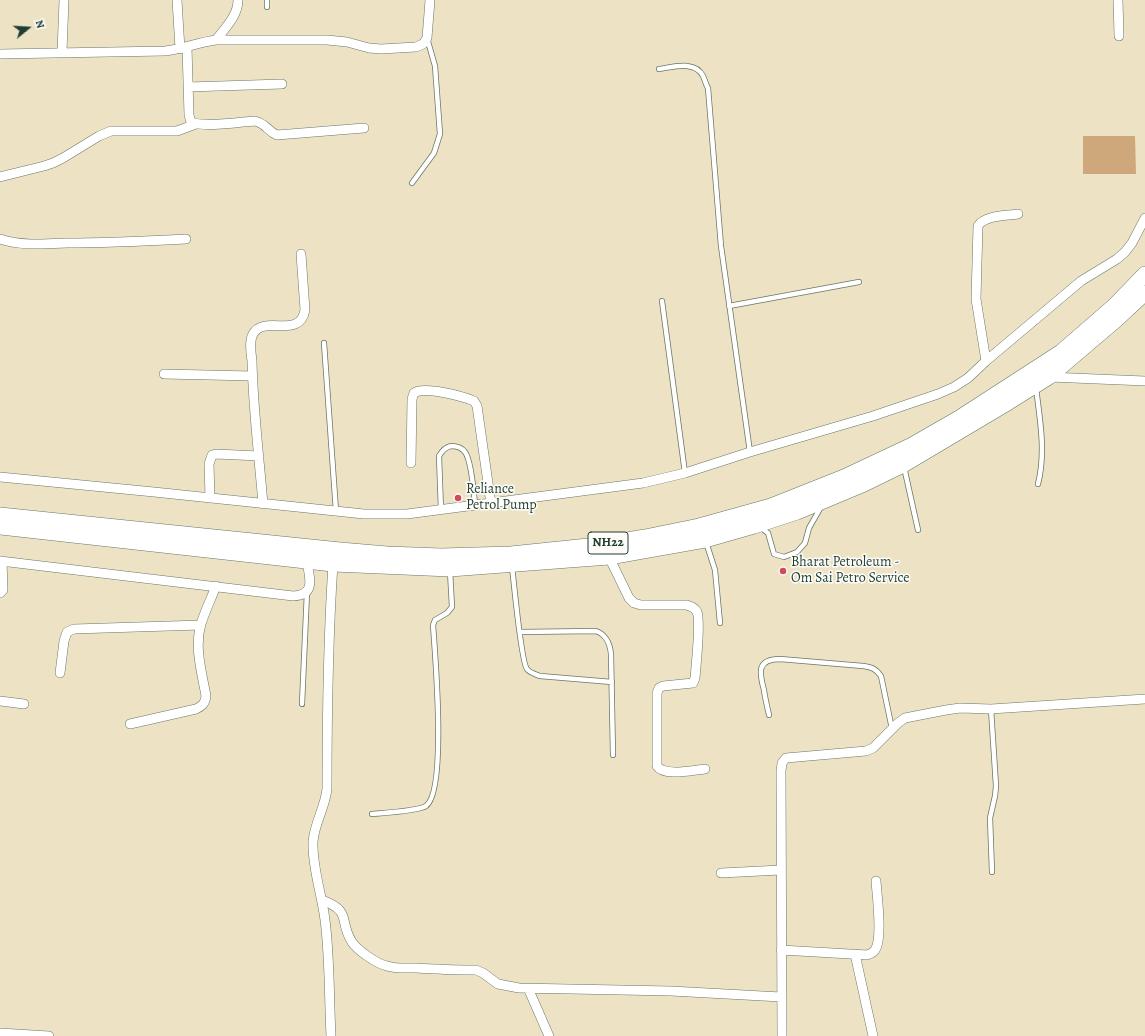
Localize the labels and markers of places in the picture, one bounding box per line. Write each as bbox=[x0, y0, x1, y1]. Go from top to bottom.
place label: Reliance Petrol Pump bbox=[466, 482, 537, 514]
marker: Reliance Petrol Pump bbox=[453, 493, 463, 503]
place label: Bharat Petroleum - Om Sai Petro Service bbox=[791, 555, 910, 588]
marker: Bharat Petroleum - Om Sai Petro Service bbox=[778, 566, 788, 576]

